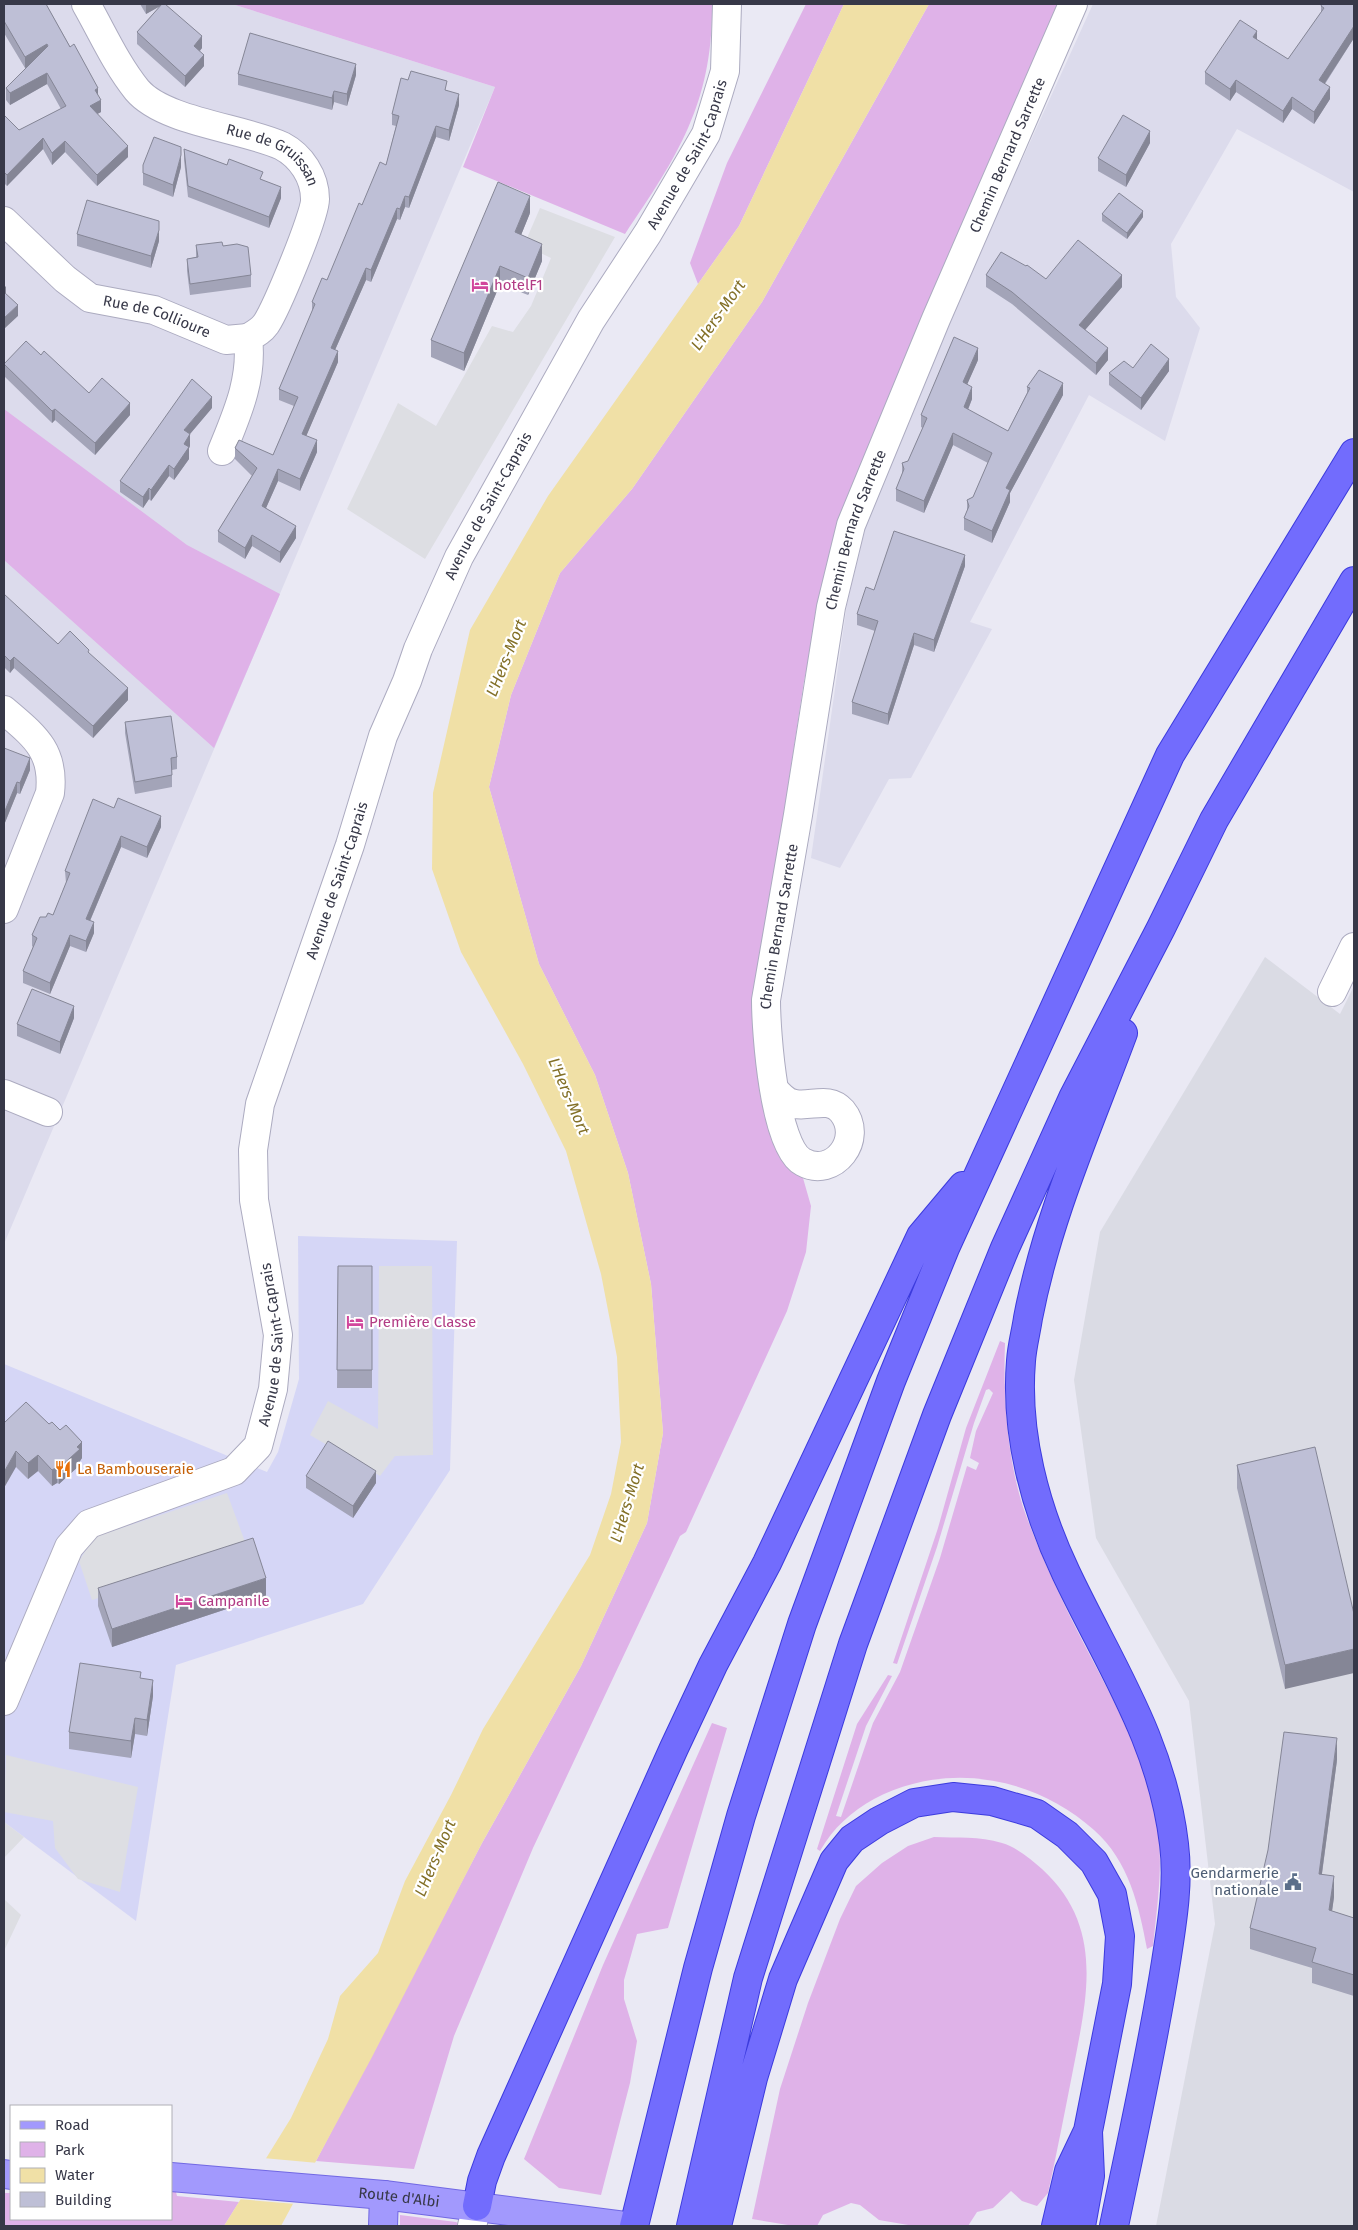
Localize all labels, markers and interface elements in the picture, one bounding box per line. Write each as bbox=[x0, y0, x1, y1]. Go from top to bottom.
street label: Chemin Bernard Sarrette bbox=[966, 74, 1049, 236]
street label: Avenue de Saint-Caprais bbox=[643, 77, 731, 232]
street label: Rue de Gruissan bbox=[224, 120, 322, 188]
hotel icon: hotelF1 bbox=[470, 275, 490, 295]
place label: hotelF1 bbox=[494, 276, 543, 294]
water label: L'Hers-Mort bbox=[687, 276, 749, 354]
street label: Rue de Collioure bbox=[101, 292, 213, 342]
street label: Avenue de Saint-Caprais bbox=[441, 429, 536, 582]
street label: Chemin Bernard Sarrette bbox=[822, 447, 890, 612]
water label: L'Hers-Mort bbox=[482, 616, 530, 699]
street label: Avenue de Saint-Caprais bbox=[302, 799, 372, 962]
street label: Chemin Bernard Sarrette bbox=[757, 842, 802, 1010]
water label: L'Hers-Mort bbox=[544, 1055, 594, 1138]
street label: Avenue de Saint-Caprais bbox=[255, 1262, 287, 1428]
hotel icon: Première Classe bbox=[345, 1312, 365, 1332]
place label: Première Classe bbox=[369, 1313, 476, 1331]
restaurant icon: La Bambouseraie bbox=[53, 1459, 73, 1479]
place label: La Bambouseraie bbox=[77, 1460, 194, 1478]
water label: L'Hers-Mort bbox=[606, 1461, 648, 1545]
hotel icon: Campanile bbox=[174, 1591, 194, 1611]
place label: Campanile bbox=[198, 1592, 270, 1610]
water label: L'Hers-Mort bbox=[410, 1816, 460, 1899]
place label: Gendarmerie nationale bbox=[1190, 1864, 1279, 1899]
public building icon: Gendarmerie nationale bbox=[1283, 1872, 1303, 1892]
legend bbox=[10, 2105, 172, 2220]
text: Road bbox=[55, 2116, 90, 2134]
text: Park bbox=[55, 2141, 85, 2159]
text: Water bbox=[55, 2166, 94, 2184]
street label: Route d'Albi bbox=[358, 2184, 441, 2211]
text: Building bbox=[55, 2191, 111, 2209]

